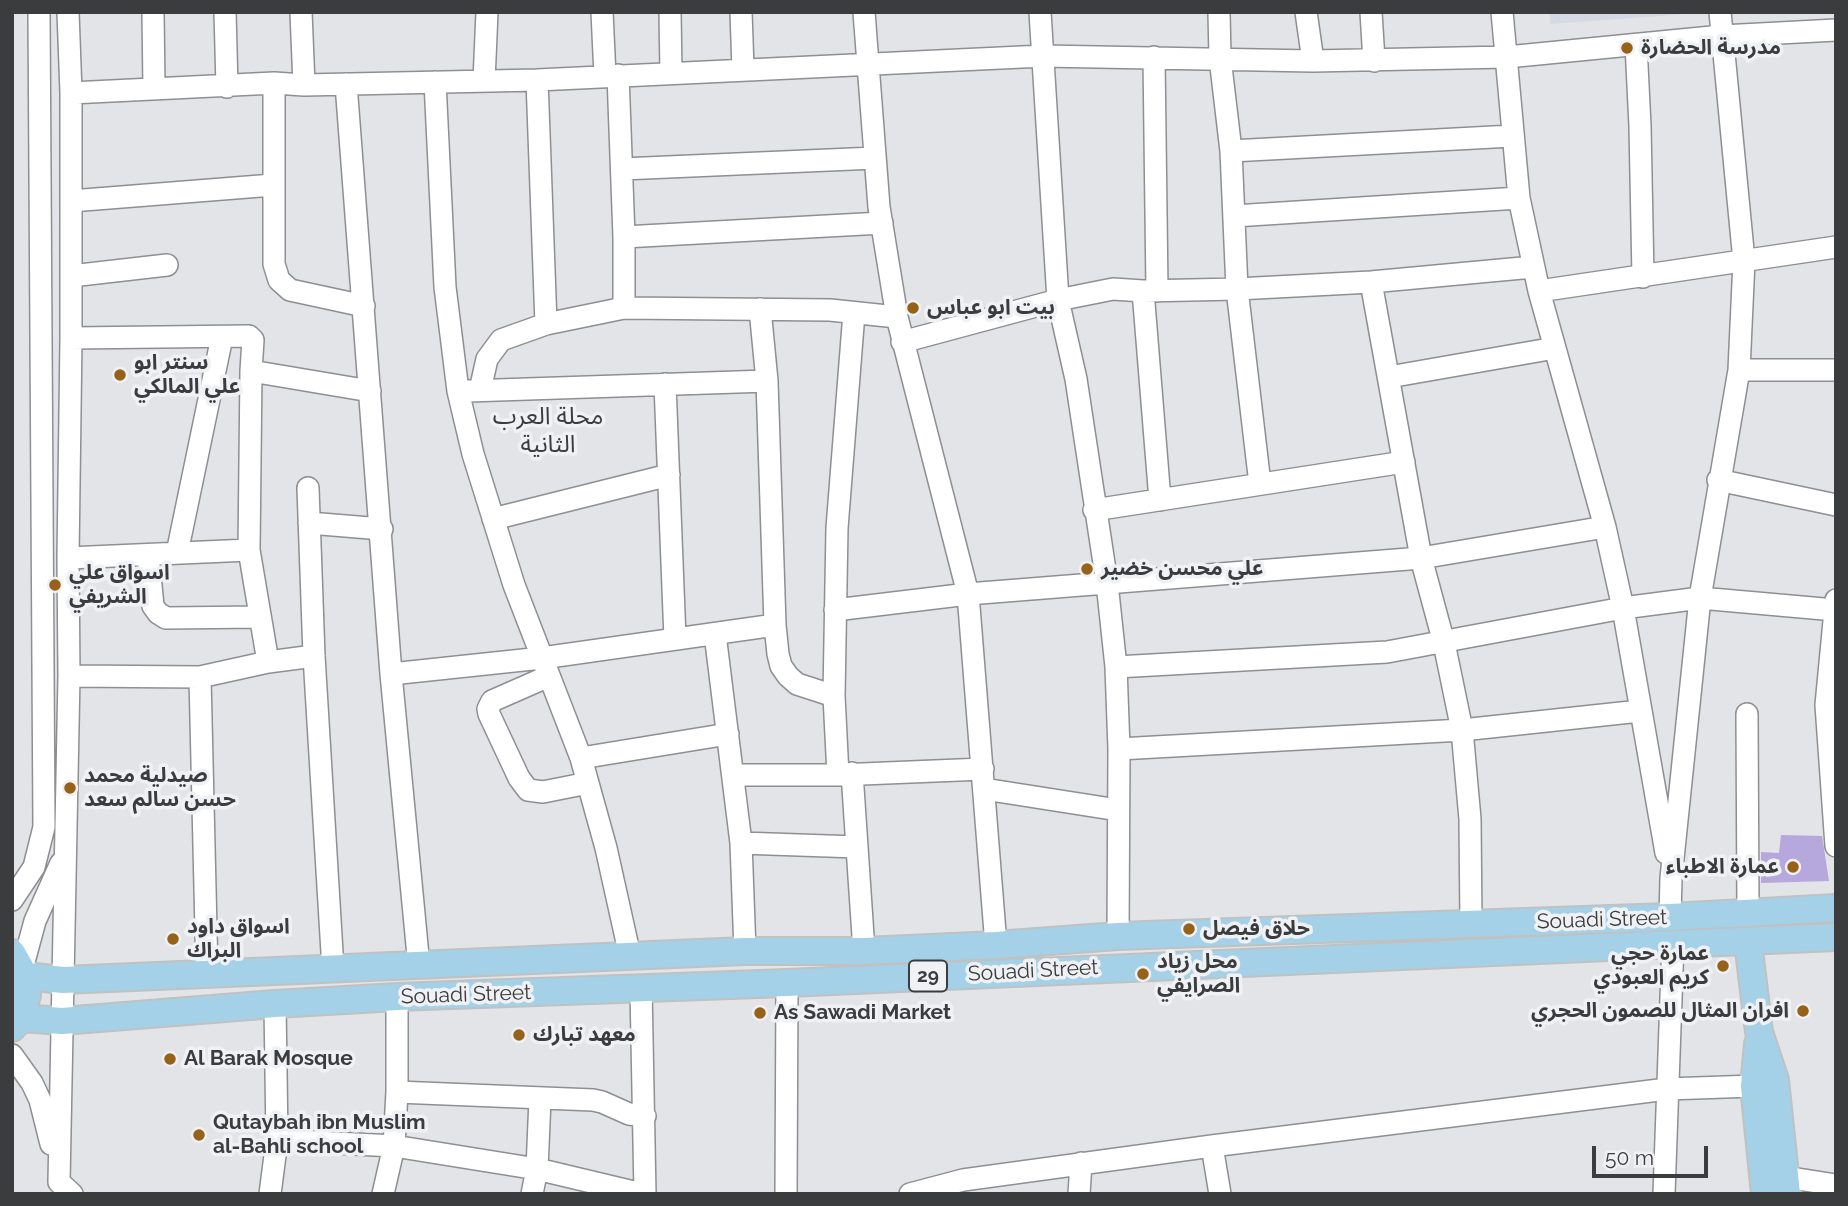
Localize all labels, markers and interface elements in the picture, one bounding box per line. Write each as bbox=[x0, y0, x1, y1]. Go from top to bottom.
place label: مدرسة الحضارة bbox=[1641, 35, 1781, 61]
marker: مدرسة الحضارة bbox=[1619, 40, 1635, 56]
place label: بيت ابو عباس bbox=[927, 295, 1055, 321]
marker: بيت ابو عباس bbox=[905, 300, 921, 316]
place label: سنتر ابو علي المالكي bbox=[134, 350, 240, 400]
marker: سنتر ابو علي المالكي bbox=[112, 367, 128, 383]
district label: محلة العرب الثانية bbox=[493, 403, 603, 459]
place label: علي محسن خضير bbox=[1101, 556, 1263, 582]
place label: اسواق علي الشريفي bbox=[69, 560, 170, 610]
marker: علي محسن خضير bbox=[1079, 561, 1095, 577]
marker: اسواق علي الشريفي bbox=[47, 577, 63, 593]
place label: صيدلية محمد حسن سالم سعد bbox=[84, 763, 236, 813]
marker: صيدلية محمد حسن سالم سعد bbox=[62, 780, 78, 796]
place label: عمارة الاطباء bbox=[1666, 854, 1779, 880]
marker: عمارة الاطباء bbox=[1785, 859, 1801, 875]
street label: Souadi Street bbox=[1536, 905, 1668, 935]
place label: اسواق داود البراك bbox=[187, 914, 290, 964]
place label: حلاق فيصل bbox=[1203, 916, 1310, 942]
marker: حلاق فيصل bbox=[1181, 921, 1197, 937]
marker: اسواق داود البراك bbox=[165, 931, 181, 947]
place label: عمارة حجي كريم العبودي bbox=[1593, 941, 1709, 991]
place label: محل زياد الصرايفي bbox=[1157, 949, 1240, 999]
street label: Souadi Street bbox=[967, 955, 1099, 987]
marker: عمارة حجي كريم العبودي bbox=[1715, 958, 1731, 974]
road number: 29 bbox=[909, 960, 947, 992]
marker: محل زياد الصرايفي bbox=[1135, 966, 1151, 982]
street label: Souadi Street bbox=[400, 980, 532, 1010]
place label: افران المثال للصمون الحجري bbox=[1531, 998, 1789, 1024]
place label: As Sawadi Market bbox=[774, 1000, 951, 1026]
marker: افران المثال للصمون الحجري bbox=[1795, 1003, 1811, 1019]
marker: As Sawadi Market bbox=[752, 1005, 768, 1021]
place label: معهد تبارك bbox=[533, 1022, 636, 1048]
marker: معهد تبارك bbox=[511, 1027, 527, 1043]
place label: Al Barak Mosque bbox=[184, 1046, 353, 1072]
marker: Al Barak Mosque bbox=[162, 1051, 178, 1067]
place label: Qutaybah ibn Muslim al-Bahli school bbox=[213, 1110, 426, 1160]
marker: Qutaybah ibn Muslim al-Bahli school bbox=[191, 1127, 207, 1143]
scale bar bbox=[1596, 1132, 1712, 1176]
text: 50 m bbox=[1605, 1145, 1654, 1170]

